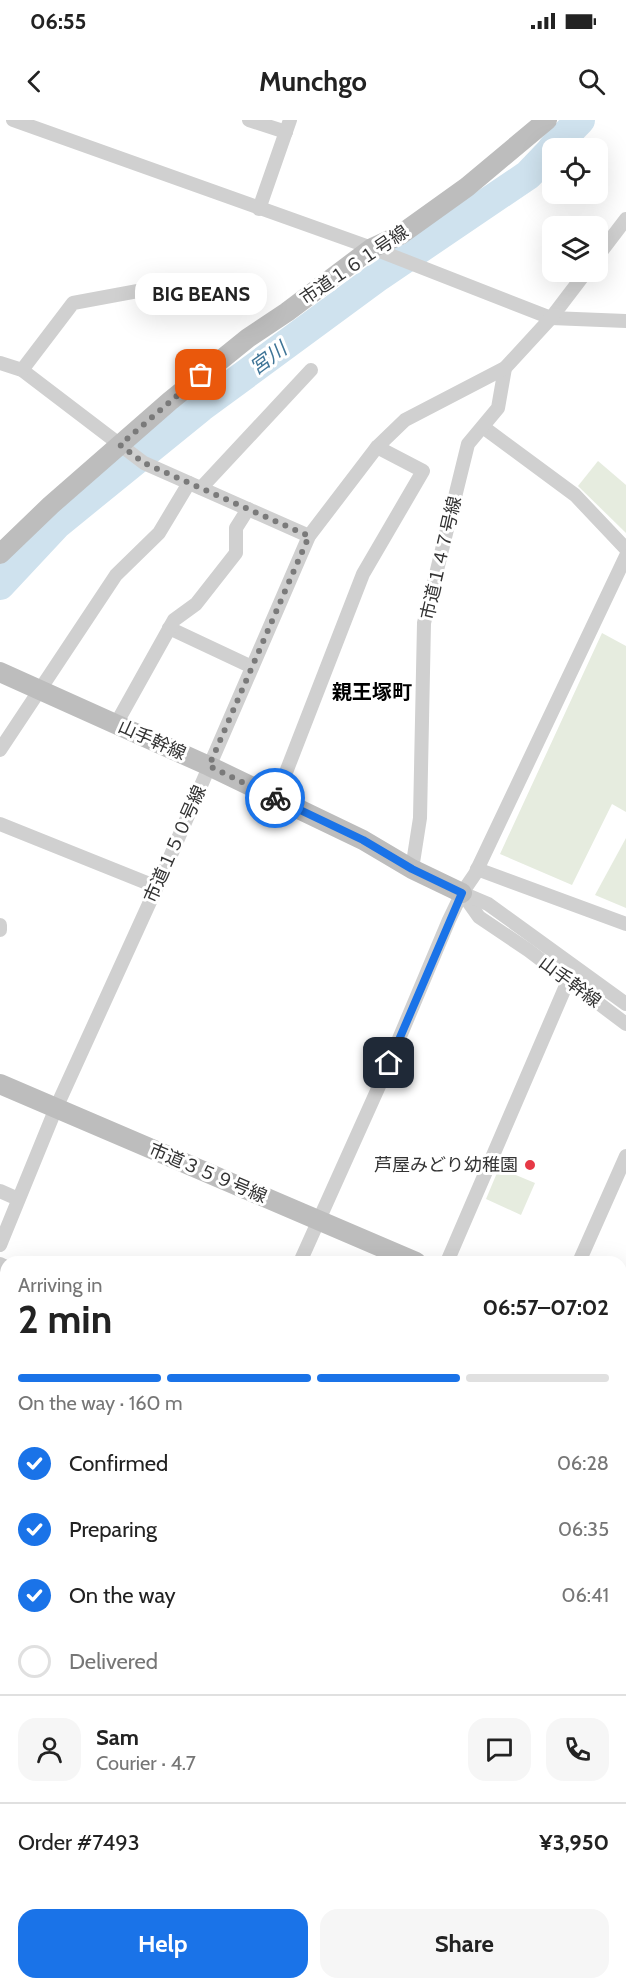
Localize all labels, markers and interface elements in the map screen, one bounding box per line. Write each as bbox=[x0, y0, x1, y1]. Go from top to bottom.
text: 06:55 bbox=[30, 8, 86, 35]
icon: back bbox=[18, 65, 51, 98]
text: Munchgo bbox=[259, 65, 367, 98]
icon: search bbox=[575, 65, 608, 98]
map controls bbox=[542, 138, 608, 282]
button: locate bbox=[542, 138, 608, 204]
button: layers bbox=[542, 216, 608, 282]
street label: 市道１６１号線 bbox=[296, 221, 412, 309]
callout: BIG BEANS bbox=[135, 273, 267, 315]
text: BIG BEANS bbox=[152, 282, 250, 306]
water label: 宮川 bbox=[245, 335, 293, 379]
pin bbox=[175, 349, 226, 400]
icon: bag bbox=[184, 358, 217, 391]
street label: 市道１４７号線 bbox=[416, 494, 466, 622]
district label: 親王塚町 bbox=[332, 680, 412, 704]
street label: 山手幹線 bbox=[115, 715, 189, 765]
courier bbox=[245, 768, 305, 828]
street label: 市道１５０号線 bbox=[139, 782, 211, 906]
icon: bike bbox=[259, 782, 292, 815]
street label: 山手幹線 bbox=[535, 952, 605, 1012]
pin bbox=[363, 1037, 414, 1088]
icon: home bbox=[372, 1046, 405, 1079]
street label: 市道３５９号線 bbox=[146, 1138, 270, 1208]
place label: 芦屋みどり幼稚園 bbox=[374, 1154, 518, 1176]
marker: 芦屋みどり幼稚園 bbox=[523, 1158, 537, 1172]
text: Arriving in bbox=[18, 1273, 102, 1297]
text: 06:57–07:02 bbox=[483, 1294, 609, 1321]
text: 2 min bbox=[18, 1295, 112, 1343]
text: On the way · 160 m bbox=[18, 1391, 183, 1415]
icon: check bbox=[18, 1447, 51, 1480]
text: Confirmed bbox=[69, 1450, 168, 1477]
text: 06:28 bbox=[557, 1451, 609, 1475]
icon: check bbox=[18, 1513, 51, 1546]
text: Preparing bbox=[69, 1516, 157, 1543]
text: 06:35 bbox=[558, 1517, 609, 1541]
icon: check bbox=[18, 1579, 51, 1612]
text: On the way bbox=[69, 1582, 176, 1609]
text: 06:41 bbox=[561, 1583, 609, 1607]
text: Delivered bbox=[69, 1648, 158, 1675]
button: person bbox=[18, 1718, 81, 1781]
button: chat bbox=[468, 1718, 531, 1781]
button: phone bbox=[546, 1718, 609, 1781]
text: Sam bbox=[96, 1724, 139, 1751]
text: Courier · 4.7 bbox=[96, 1751, 196, 1775]
text: Order #7493 bbox=[18, 1829, 140, 1856]
text: ¥3,950 bbox=[539, 1829, 609, 1856]
button: Help bbox=[18, 1909, 308, 1978]
button: Share bbox=[320, 1909, 609, 1978]

